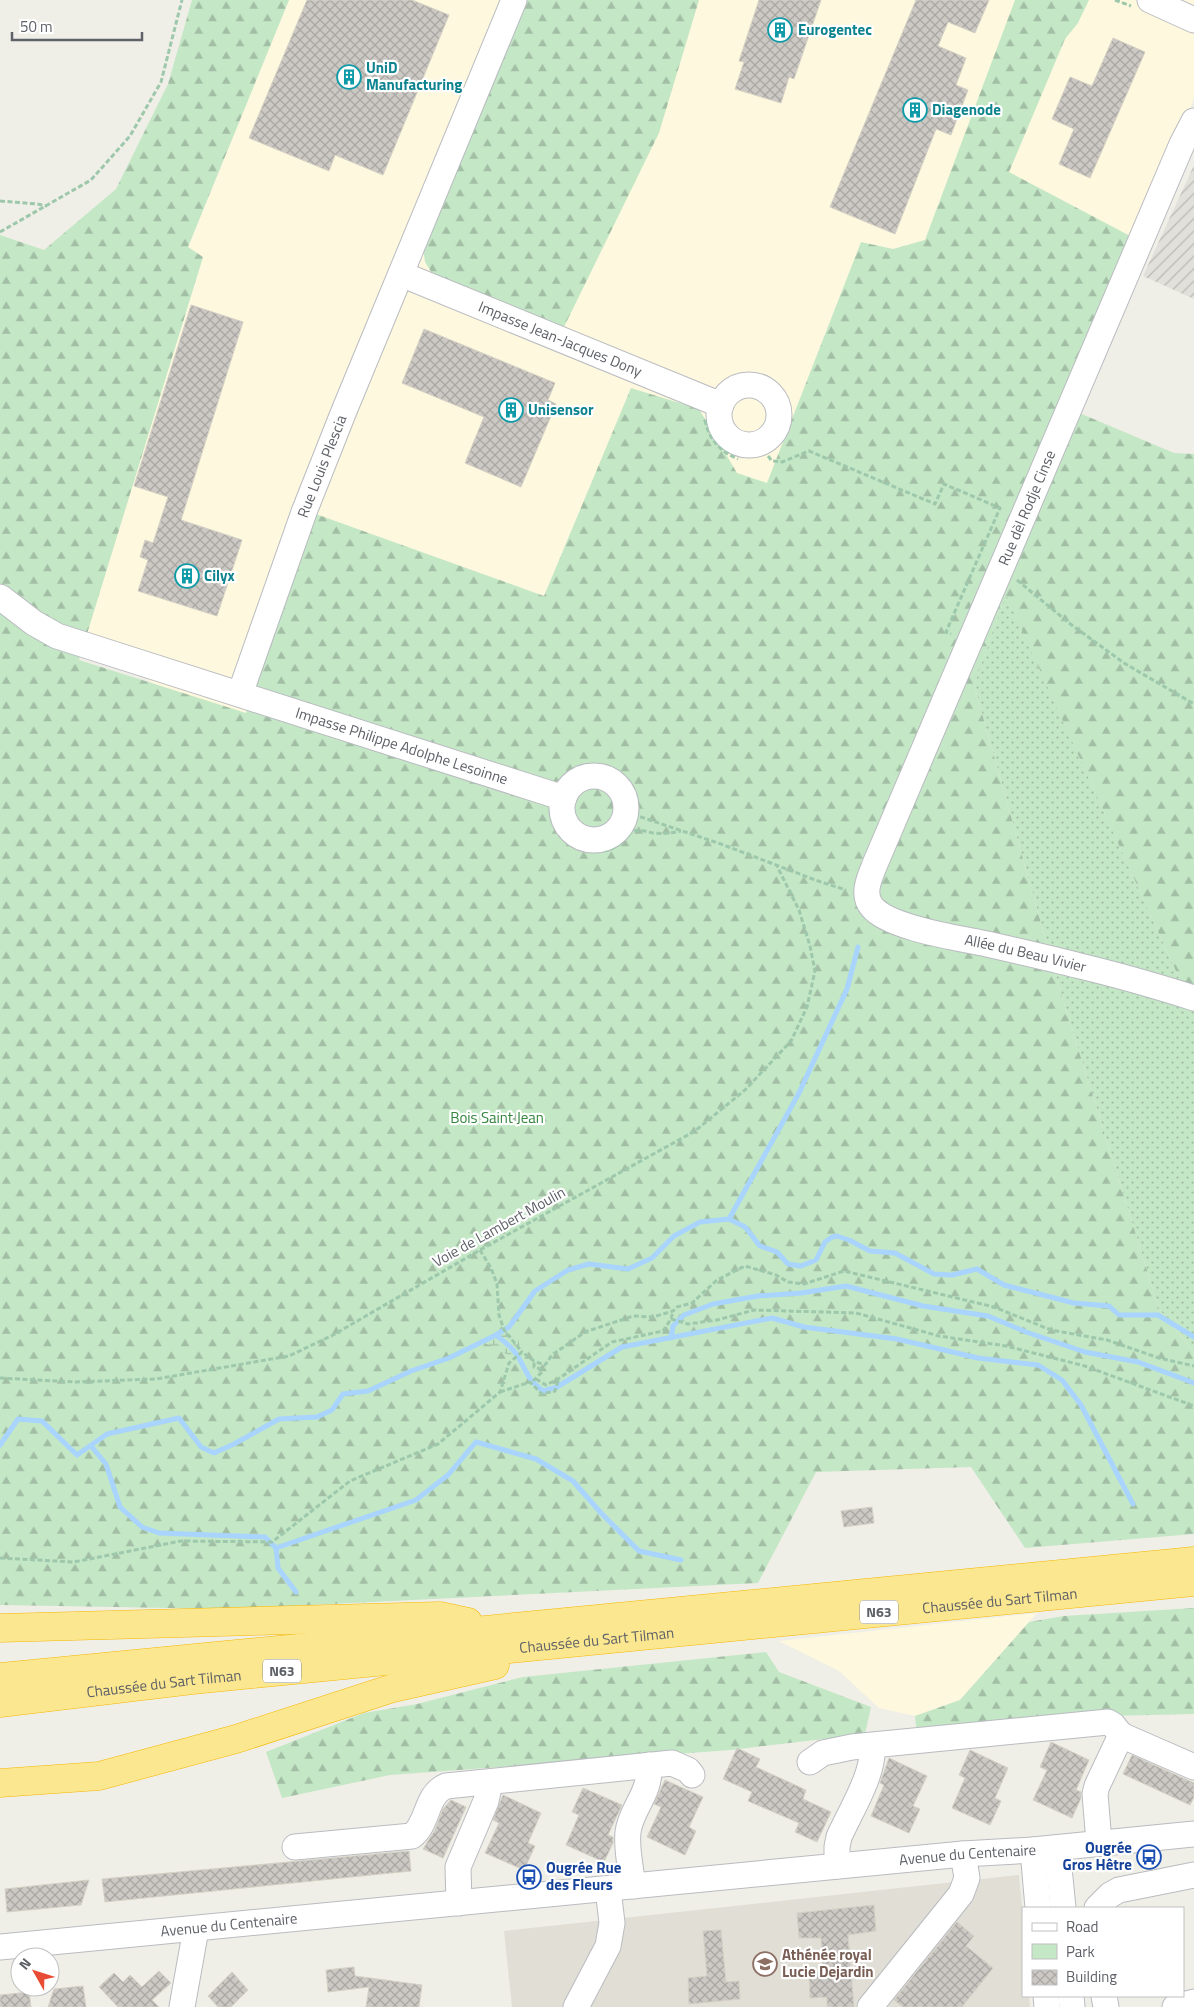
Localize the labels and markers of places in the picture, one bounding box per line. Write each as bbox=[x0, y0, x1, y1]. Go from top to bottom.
building icon: Eurogentec bbox=[767, 17, 793, 43]
place label: Eurogentec bbox=[798, 18, 872, 41]
place label: UniD Manufacturing bbox=[366, 56, 462, 96]
building icon: UniD Manufacturing bbox=[336, 64, 362, 90]
building icon: Diagenode bbox=[902, 97, 928, 123]
place label: Diagenode bbox=[932, 98, 1001, 121]
building icon: Unisensor bbox=[498, 397, 524, 423]
place label: Unisensor bbox=[528, 398, 594, 421]
building icon: Cilyx bbox=[174, 563, 200, 589]
place label: Cilyx bbox=[204, 564, 235, 587]
place label: Ougrée Gros Hêtre bbox=[1062, 1836, 1132, 1876]
bus stop icon: Ougrée Gros Hêtre bbox=[1136, 1844, 1162, 1870]
place label: Ougrée Rue des Fleurs bbox=[546, 1856, 622, 1896]
bus stop icon: Ougrée Rue des Fleurs bbox=[516, 1864, 542, 1890]
place label: Athénée royal Lucie Dejardin bbox=[782, 1943, 874, 1983]
school or university icon: Athénée royal Lucie Dejardin bbox=[752, 1951, 778, 1977]

